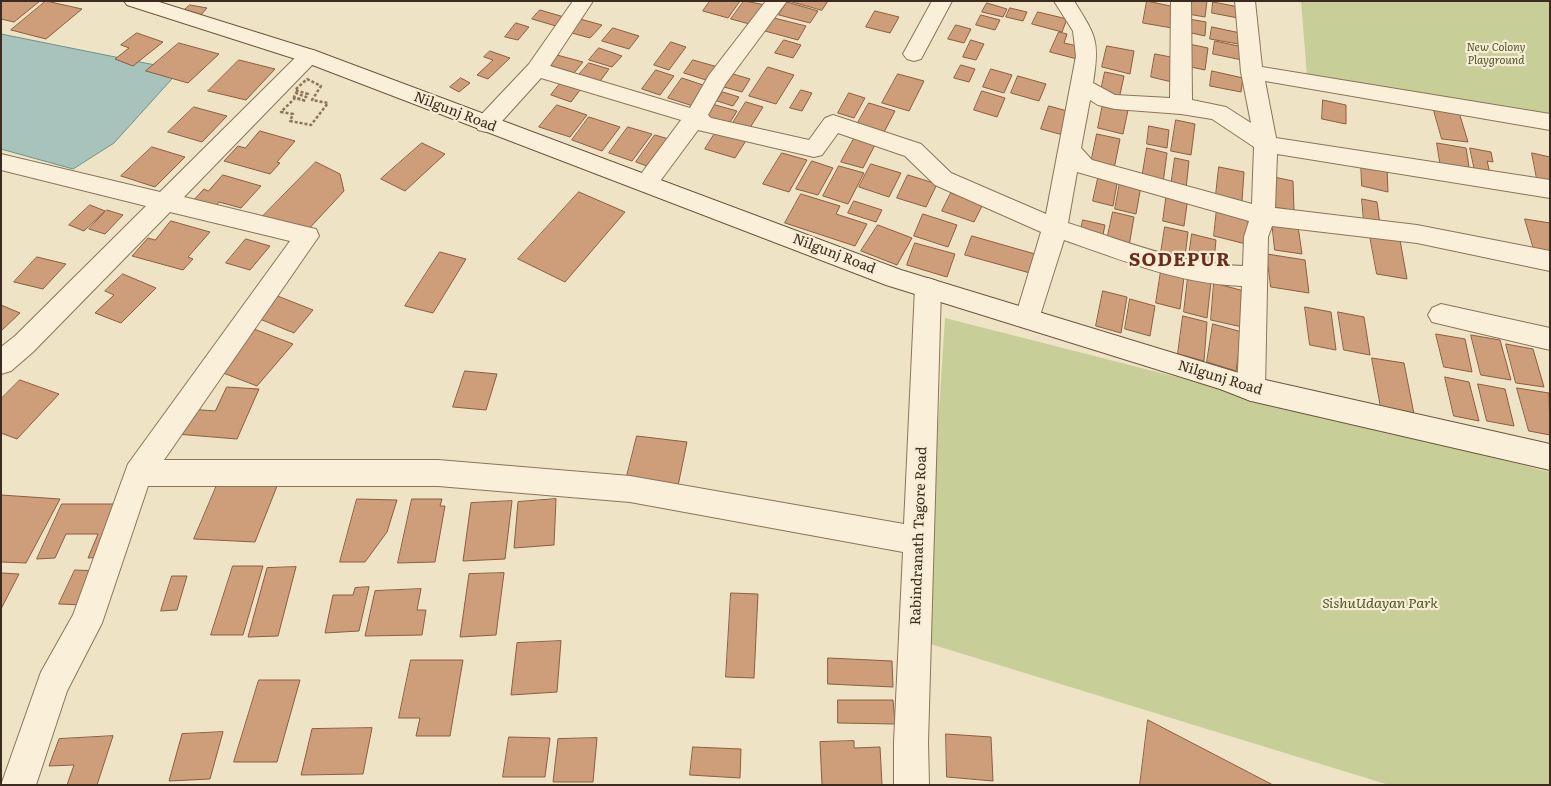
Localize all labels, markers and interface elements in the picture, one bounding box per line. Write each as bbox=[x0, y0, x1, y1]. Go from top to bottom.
park label: New Colony Playground bbox=[1467, 41, 1525, 67]
street label: Nilgunj Road bbox=[411, 88, 499, 136]
street label: Nilgunj Road bbox=[790, 230, 878, 278]
district label: SODEPUR bbox=[1128, 249, 1232, 271]
street label: Nilgunj Road bbox=[1176, 357, 1264, 399]
street label: Rabindranath Tagore Road bbox=[907, 446, 931, 626]
park label: SishuUdayan Park bbox=[1322, 596, 1438, 612]

